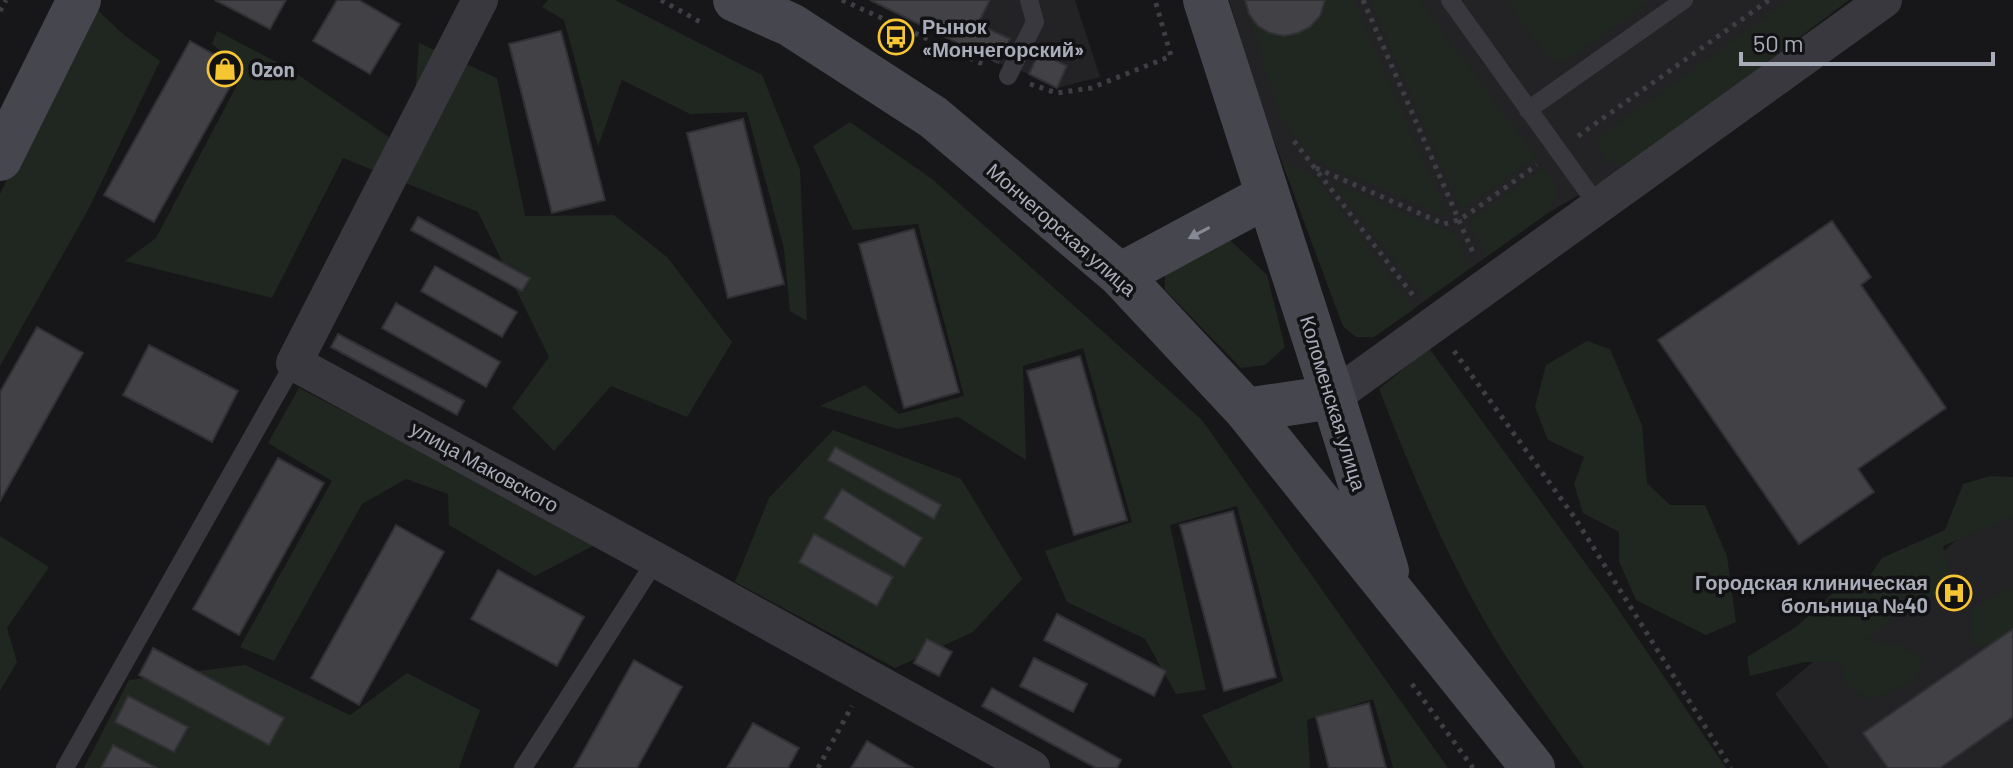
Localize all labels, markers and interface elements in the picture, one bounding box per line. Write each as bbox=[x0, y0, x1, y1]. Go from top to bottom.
place label: Рынок «Мончегорский» bbox=[922, 14, 1084, 61]
scale bar bbox=[1741, 16, 1993, 66]
bus stop icon: Рынок «Мончегорский» bbox=[877, 18, 915, 56]
text: 50 m bbox=[1753, 28, 1804, 57]
shop icon: Ozon bbox=[206, 50, 244, 88]
place label: Ozon bbox=[251, 57, 295, 81]
street label: Мончегорская улица bbox=[982, 158, 1142, 301]
one-way arrow bbox=[1187, 226, 1210, 240]
street label: Коломенская улица bbox=[1296, 313, 1372, 494]
street label: улица Маковского bbox=[407, 415, 563, 517]
place label: Городская клиническая больница №40 bbox=[1695, 570, 1928, 617]
hospital icon: Городская клиническая больница №40 bbox=[1935, 574, 1973, 612]

